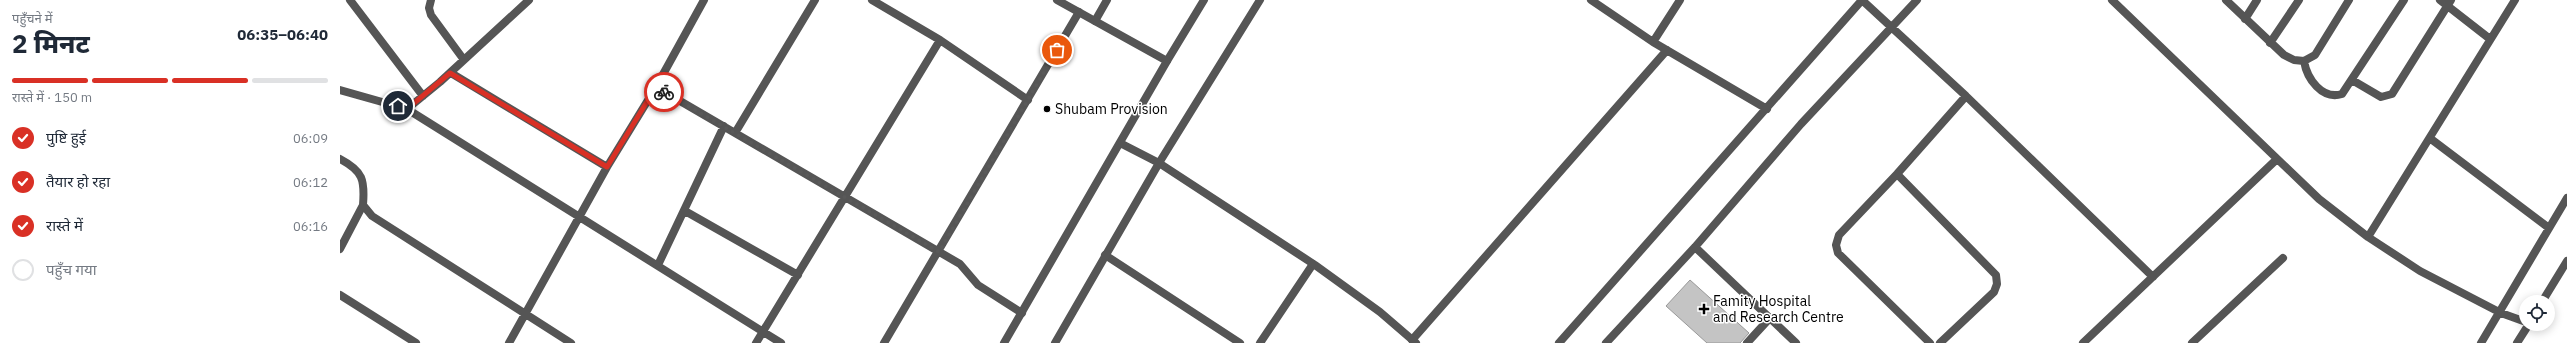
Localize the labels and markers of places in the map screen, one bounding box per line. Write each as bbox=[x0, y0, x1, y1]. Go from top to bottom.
pin bbox=[1040, 33, 1074, 67]
pin bbox=[381, 89, 415, 123]
place label: Shubam Provision bbox=[1055, 100, 1168, 118]
marker: Shubam Provision bbox=[1042, 104, 1052, 114]
place label: Famity Hospital and Research Centre bbox=[1713, 292, 1844, 326]
marker: Famity Hospital and Research Centre bbox=[1698, 303, 1710, 315]

